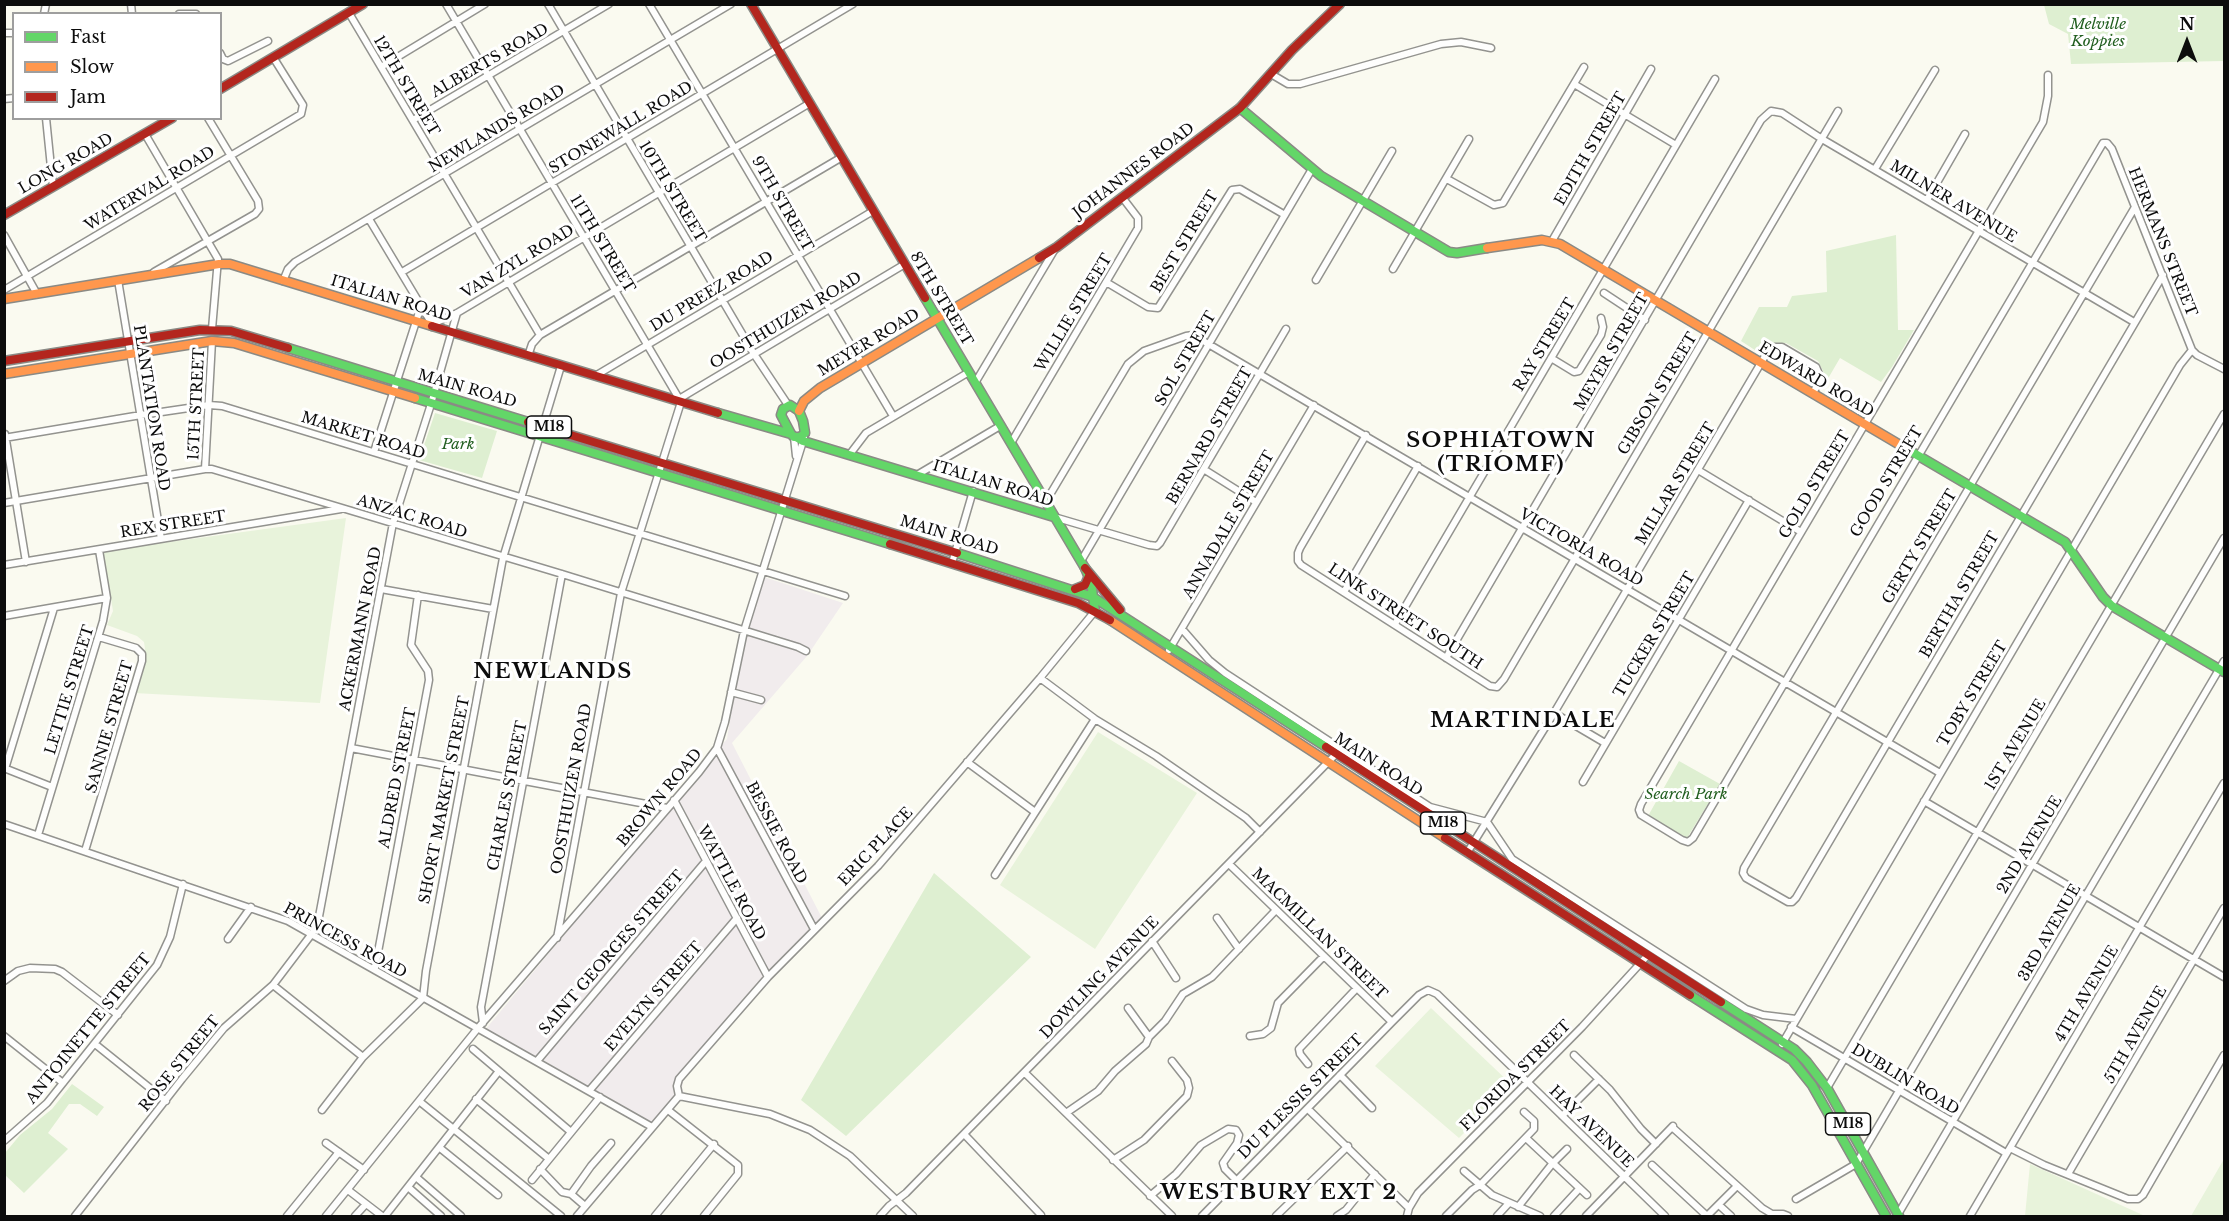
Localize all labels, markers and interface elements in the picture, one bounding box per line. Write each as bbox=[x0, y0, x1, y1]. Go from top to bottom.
legend bbox=[12, 12, 222, 120]
north arrow bbox=[2157, 12, 2217, 72]
text: N bbox=[2179, 14, 2195, 34]
park label: Melville Koppies bbox=[2070, 16, 2126, 51]
street label: ALBERTS ROAD bbox=[428, 20, 552, 102]
text: Fast bbox=[70, 26, 106, 48]
street label: 12TH STREET bbox=[369, 33, 443, 139]
text: Slow bbox=[70, 56, 114, 78]
street label: STONEWALL ROAD bbox=[546, 78, 696, 178]
street label: NEWLANDS ROAD bbox=[426, 81, 568, 177]
text: Jam bbox=[70, 86, 106, 108]
street label: EDITH STREET bbox=[1551, 89, 1631, 209]
street label: JOHANNES ROAD bbox=[1070, 120, 1198, 222]
street label: LONG ROAD bbox=[16, 130, 116, 198]
street label: 10TH STREET bbox=[635, 138, 709, 246]
street label: WATERVAL ROAD bbox=[82, 143, 218, 235]
street label: 9TH STREET bbox=[747, 153, 817, 255]
street label: MILNER AVENUE bbox=[1886, 157, 2020, 247]
street label: HERMANS STREET bbox=[2124, 165, 2200, 319]
street label: BEST STREET bbox=[1148, 188, 1222, 296]
street label: 11TH STREET bbox=[566, 192, 638, 296]
street label: VAN ZYL ROAD bbox=[459, 221, 577, 303]
street label: DU PREEZ ROAD bbox=[647, 248, 777, 336]
street label: 8TH STREET bbox=[906, 249, 976, 349]
street label: WILLIE STREET bbox=[1032, 251, 1116, 375]
street label: OOSTHUIZEN ROAD bbox=[707, 269, 865, 373]
street label: ITALIAN ROAD bbox=[328, 272, 454, 326]
street label: MEYER STREET bbox=[1571, 290, 1653, 414]
street label: RAY STREET bbox=[1510, 295, 1580, 395]
street label: MEYER ROAD bbox=[815, 306, 923, 380]
street label: SOL STREET bbox=[1152, 309, 1220, 409]
street label: PLANTATION ROAD bbox=[129, 324, 173, 492]
street label: GIBSON STREET bbox=[1614, 330, 1702, 458]
street label: EDWARD ROAD bbox=[1755, 338, 1877, 422]
street label: 15TH STREET bbox=[185, 347, 209, 461]
street label: BERNARD STREET bbox=[1163, 364, 1257, 508]
street label: MAIN ROAD bbox=[415, 366, 519, 412]
street label: MARKET ROAD bbox=[299, 409, 427, 463]
road number: M18 bbox=[526, 416, 572, 438]
street label: MILLAR STREET bbox=[1632, 420, 1720, 548]
street label: GOOD STREET bbox=[1847, 423, 1927, 541]
district label: SOPHIATOWN (TRIOMF) bbox=[1406, 428, 1596, 478]
street label: GOLD STREET bbox=[1776, 428, 1854, 542]
park label: Park bbox=[442, 436, 474, 454]
street label: ANNADALE STREET bbox=[1179, 448, 1279, 602]
street label: ITALIAN ROAD bbox=[930, 457, 1056, 511]
street label: GERTY STREET bbox=[1879, 487, 1961, 607]
street label: ANZAC ROAD bbox=[355, 492, 469, 542]
street label: VICTORIA ROAD bbox=[1516, 505, 1646, 591]
street label: REX STREET bbox=[119, 508, 227, 542]
street label: MAIN ROAD bbox=[898, 512, 1000, 560]
street label: BERTHA STREET bbox=[1916, 529, 2004, 661]
street label: ACKERMANN ROAD bbox=[336, 545, 386, 713]
street label: LINK STREET SOUTH bbox=[1324, 560, 1486, 674]
street label: TUCKER STREET bbox=[1611, 569, 1699, 701]
street label: LETTIE STREET bbox=[42, 623, 98, 757]
street label: TOBY STREET bbox=[1935, 638, 2011, 750]
street label: SANNIE STREET bbox=[82, 659, 138, 795]
district label: NEWLANDS bbox=[473, 659, 633, 685]
street label: SHORT MARKET STREET bbox=[416, 695, 474, 905]
street label: 1ST AVENUE bbox=[1982, 696, 2050, 794]
street label: OOSTHUIZEN ROAD bbox=[548, 702, 596, 876]
street label: ALDRED STREET bbox=[376, 706, 420, 850]
district label: MARTINDALE bbox=[1430, 708, 1616, 734]
street label: CHARLES STREET bbox=[485, 720, 531, 872]
street label: MAIN ROAD bbox=[1330, 730, 1426, 800]
street label: BROWN ROAD bbox=[614, 745, 706, 851]
street label: BESSIE ROAD bbox=[741, 779, 811, 887]
park label: Search Park bbox=[1645, 786, 1727, 804]
street label: 2ND AVENUE bbox=[1994, 793, 2066, 897]
street label: ERIC PLACE bbox=[835, 804, 917, 890]
road number: M18 bbox=[1420, 812, 1466, 834]
street label: WATTLE ROAD bbox=[693, 823, 769, 943]
street label: MACMILLAN STREET bbox=[1248, 865, 1390, 1003]
street label: SAINT GEORGES STREET bbox=[536, 867, 688, 1039]
street label: 3RD AVENUE bbox=[2015, 881, 2085, 985]
street label: PRINCESS ROAD bbox=[280, 900, 410, 982]
street label: DOWLING AVENUE bbox=[1037, 913, 1163, 1043]
street label: EVELYN STREET bbox=[601, 939, 707, 1055]
street label: 4TH AVENUE bbox=[2051, 943, 2123, 1045]
street label: ANTOINETTE STREET bbox=[23, 950, 155, 1108]
street label: 5TH AVENUE bbox=[2101, 983, 2171, 1087]
street label: ROSE STREET bbox=[136, 1013, 224, 1115]
street label: FLORIDA STREET bbox=[1457, 1017, 1575, 1135]
street label: DU PLESSIS STREET bbox=[1235, 1031, 1367, 1163]
street label: DUBLIN ROAD bbox=[1848, 1041, 1962, 1119]
street label: HAY AVENUE bbox=[1545, 1082, 1637, 1172]
road number: M18 bbox=[1826, 1113, 1870, 1135]
district label: WESTBURY EXT 2 bbox=[1160, 1180, 1398, 1206]

